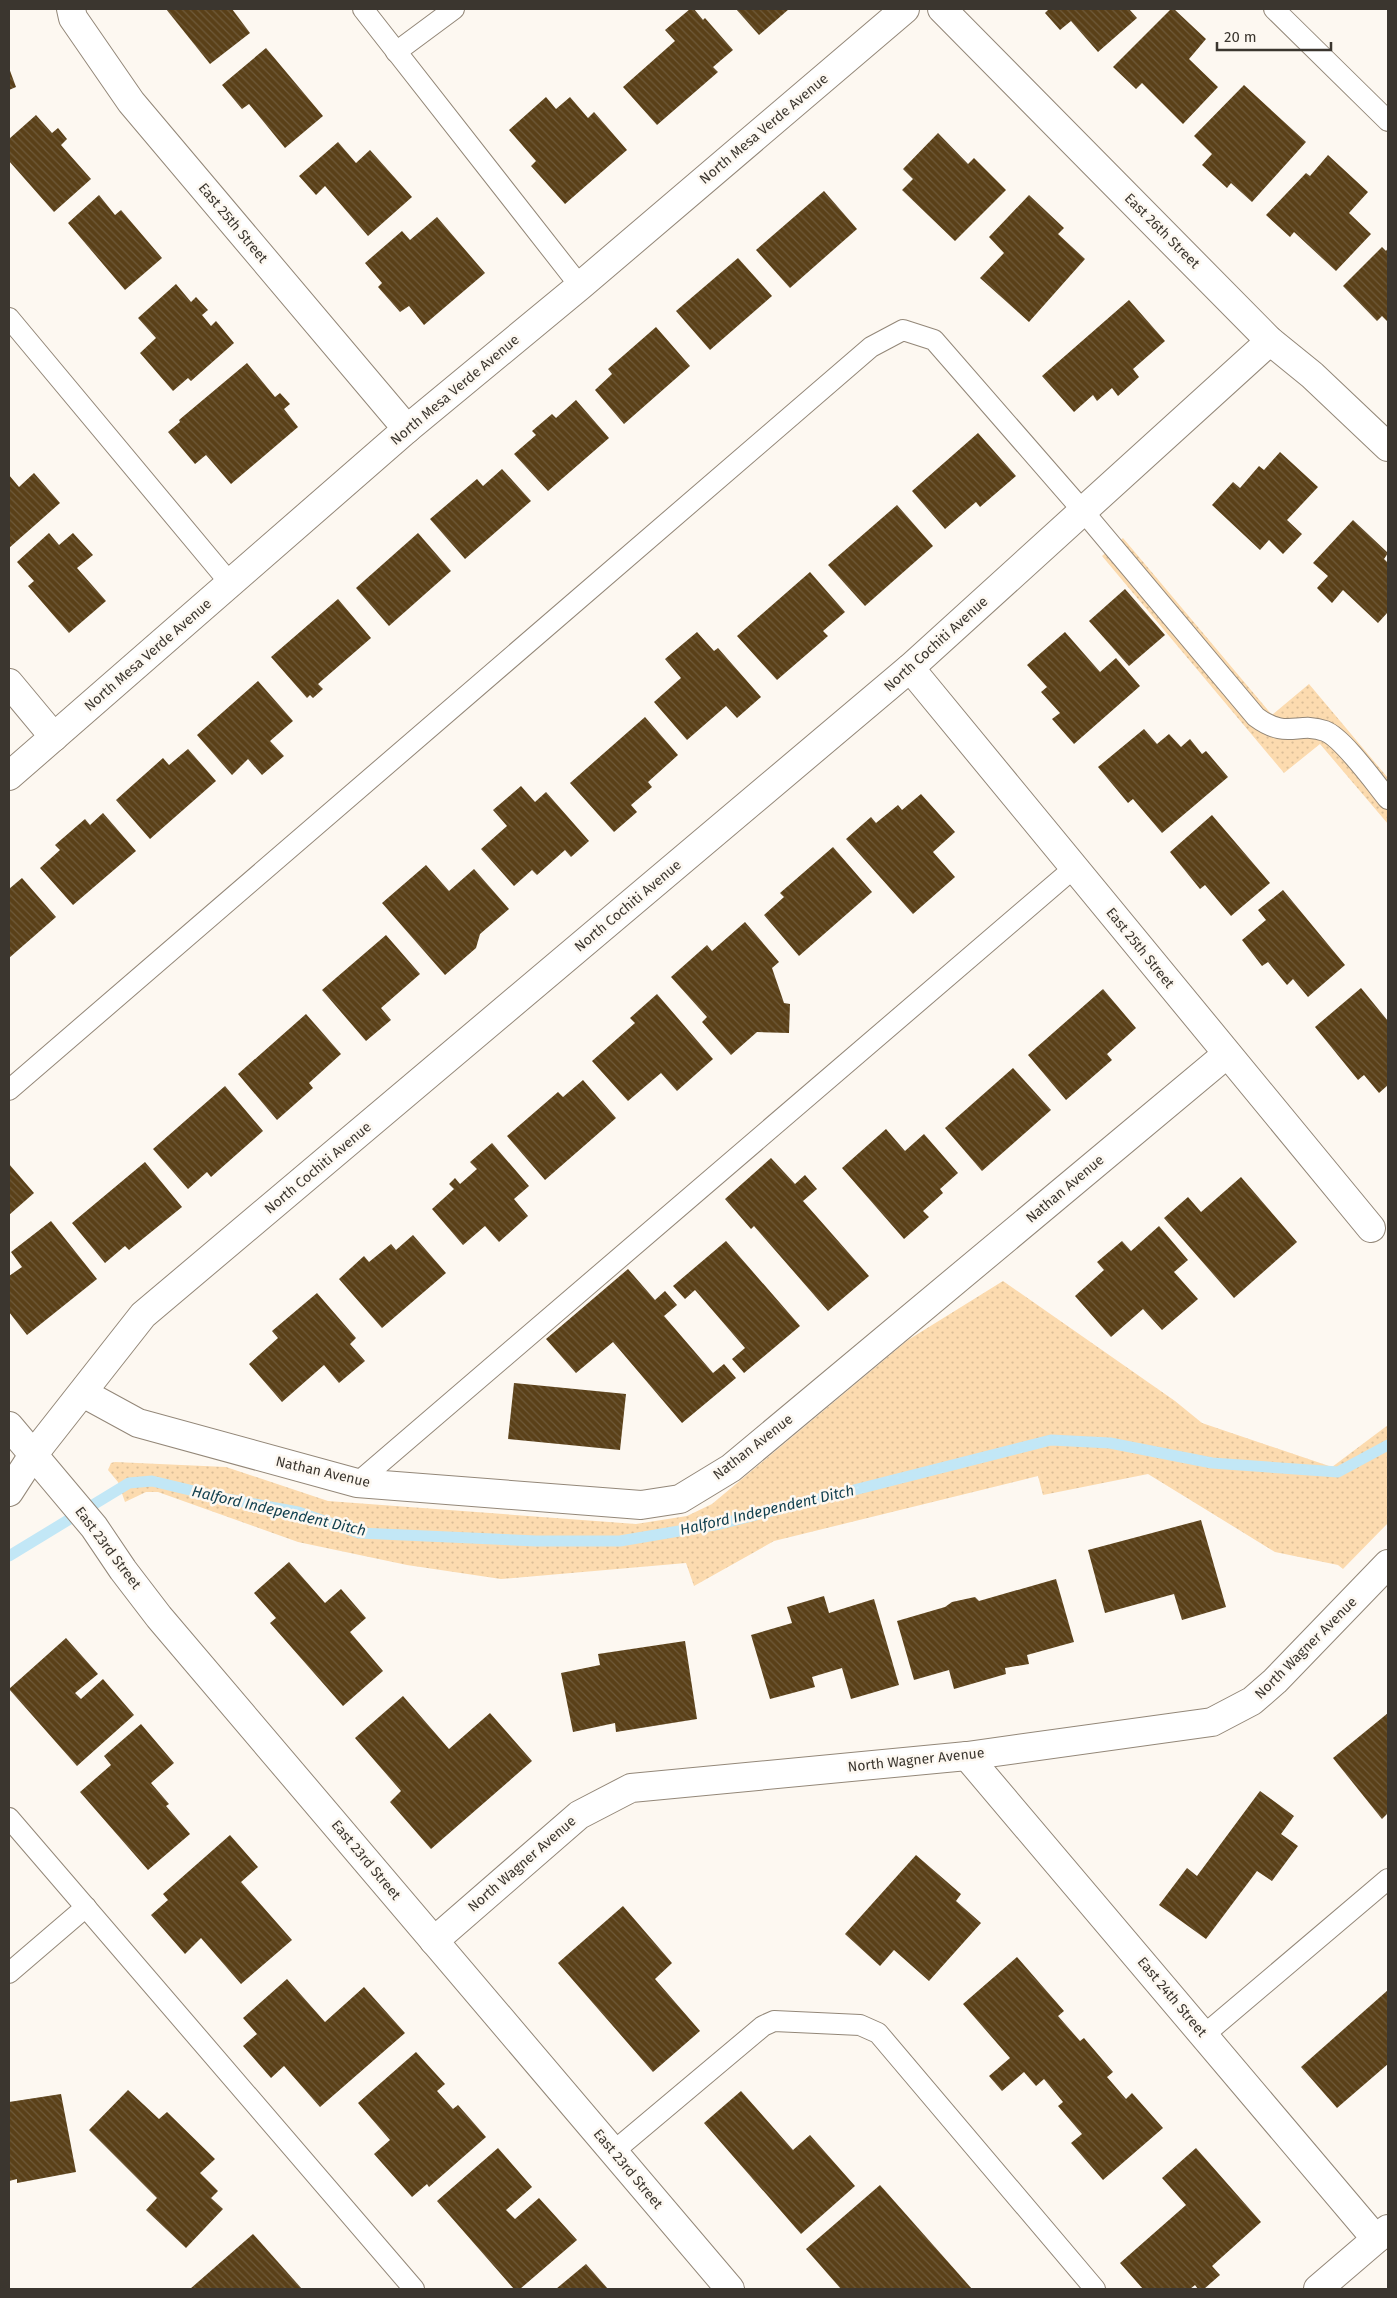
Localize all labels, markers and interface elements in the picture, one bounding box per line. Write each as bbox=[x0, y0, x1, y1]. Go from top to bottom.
scale bar bbox=[1217, 20, 1331, 52]
text: 20 m bbox=[1224, 28, 1257, 46]
street label: North Mesa Verde Avenue bbox=[696, 70, 832, 188]
street label: East 25th Street bbox=[195, 180, 272, 267]
street label: East 26th Street bbox=[1121, 190, 1204, 273]
street label: North Mesa Verde Avenue bbox=[387, 331, 523, 449]
street label: North Cochiti Avenue bbox=[881, 593, 991, 695]
street label: North Mesa Verde Avenue bbox=[81, 595, 215, 715]
street label: North Cochiti Avenue bbox=[571, 856, 685, 956]
street label: East 25th Street bbox=[1102, 904, 1178, 993]
street label: North Cochiti Avenue bbox=[261, 1118, 375, 1218]
street label: Nathan Avenue bbox=[1023, 1151, 1107, 1227]
street label: Nathan Avenue bbox=[710, 1411, 796, 1483]
street label: Nathan Avenue bbox=[274, 1453, 372, 1491]
water label: Halford Independent Ditch bbox=[678, 1481, 856, 1539]
water label: Halford Independent Ditch bbox=[190, 1482, 368, 1540]
street label: East 23rd Street bbox=[71, 1503, 145, 1593]
street label: North Wagner Avenue bbox=[1251, 1593, 1361, 1703]
street label: North Wagner Avenue bbox=[847, 1744, 985, 1776]
street label: North Wagner Avenue bbox=[465, 1813, 579, 1915]
street label: East 23rd Street bbox=[328, 1817, 405, 1904]
street label: East 24th Street bbox=[1134, 1954, 1211, 2041]
street label: East 23rd Street bbox=[590, 2126, 667, 2213]

